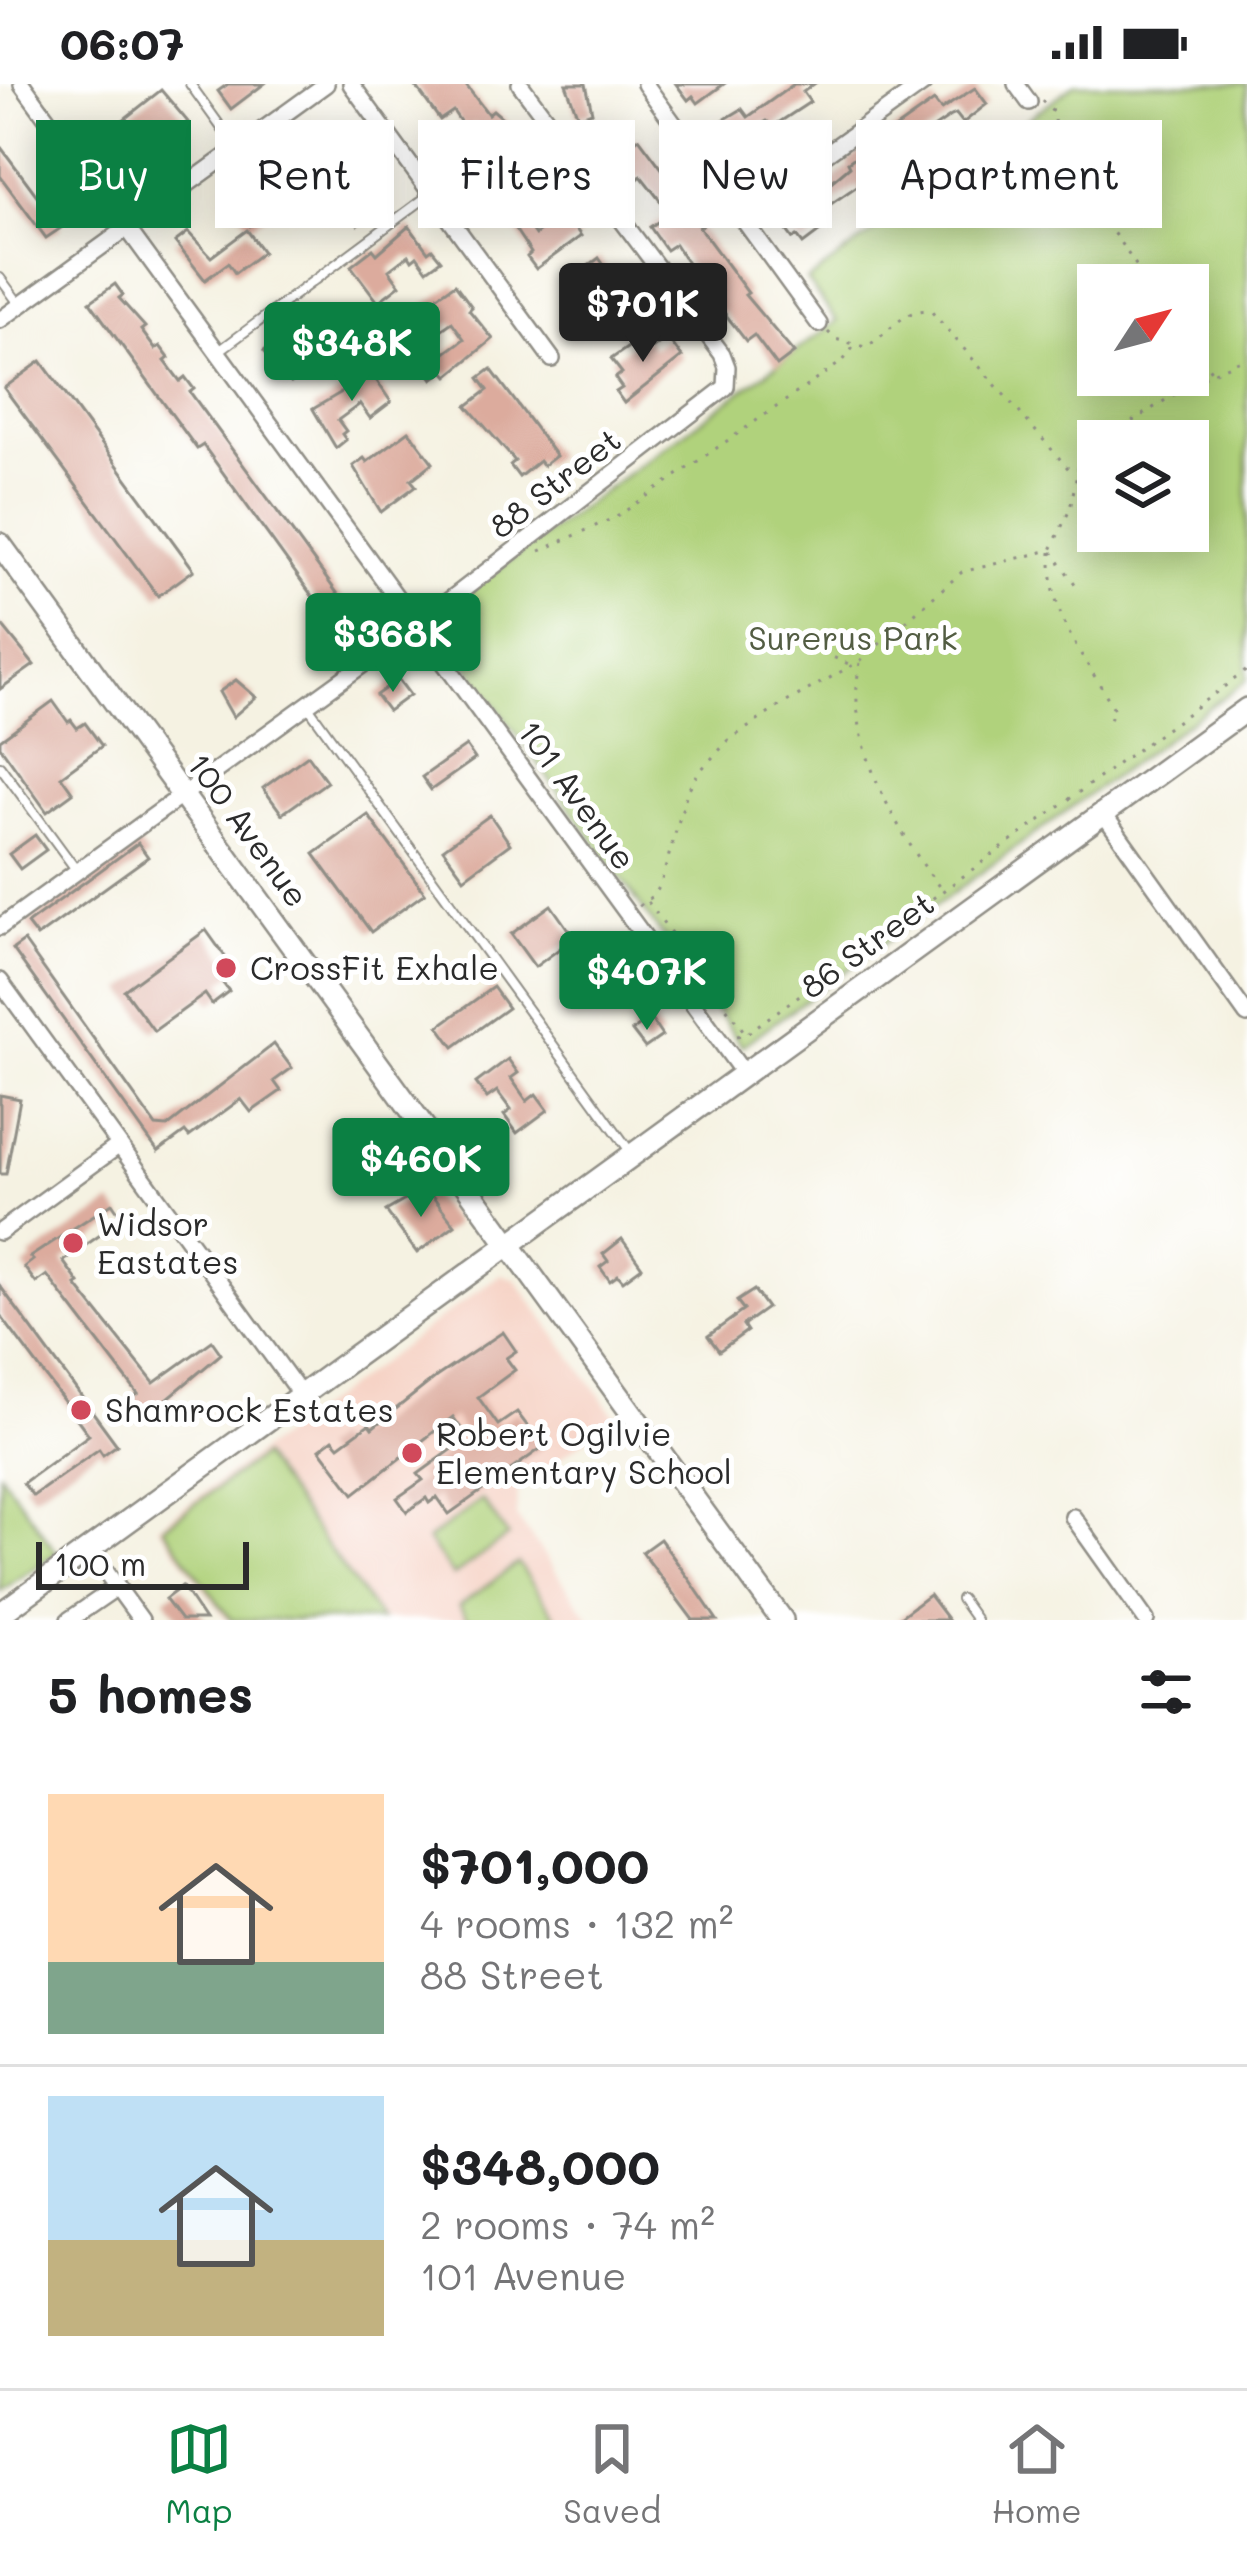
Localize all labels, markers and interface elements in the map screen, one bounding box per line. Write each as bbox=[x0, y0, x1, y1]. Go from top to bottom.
text: 06:07 bbox=[60, 13, 184, 71]
chip: Buy bbox=[36, 120, 191, 228]
chip: Rent bbox=[215, 120, 394, 228]
chip: Filters bbox=[418, 120, 635, 228]
chip: New bbox=[659, 120, 832, 228]
chip: Apartment bbox=[856, 120, 1162, 228]
pin: $701K bbox=[559, 263, 727, 365]
north arrow bbox=[1077, 264, 1209, 396]
map controls bbox=[1077, 264, 1209, 552]
text: $701K bbox=[586, 276, 700, 327]
pin: $348K bbox=[268, 302, 436, 404]
text: $348K bbox=[291, 315, 413, 366]
street label: 88 Street bbox=[480, 417, 629, 547]
button: layers bbox=[1077, 420, 1209, 552]
pin: $368K bbox=[309, 593, 477, 695]
text: $368K bbox=[333, 606, 453, 657]
park label: Surerus Park bbox=[748, 615, 958, 658]
street label: 101 Avenue bbox=[510, 711, 647, 877]
street label: 100 Avenue bbox=[179, 744, 320, 915]
street label: 86 Street bbox=[791, 881, 942, 1007]
pin: $407K bbox=[563, 931, 731, 1033]
text: $407K bbox=[586, 944, 708, 995]
place label: CrossFit Exhale bbox=[250, 945, 499, 988]
marker: CrossFit Exhale bbox=[213, 955, 239, 981]
pin: $460K bbox=[337, 1118, 505, 1220]
text: $460K bbox=[359, 1131, 483, 1182]
place label: Widsor Eastates bbox=[97, 1201, 239, 1282]
marker: Widsor Eastates bbox=[60, 1230, 86, 1256]
place label: Shamrock Estates bbox=[105, 1387, 394, 1430]
marker: Shamrock Estates bbox=[68, 1397, 94, 1423]
place label: Robert Ogilvie Elementary School bbox=[436, 1411, 732, 1493]
marker: Robert Ogilvie Elementary School bbox=[399, 1440, 425, 1466]
scale bar bbox=[36, 1536, 249, 1589]
text: 100 m bbox=[54, 1541, 146, 1584]
text: 5 homes bbox=[48, 1659, 253, 1726]
icon: filters bbox=[1133, 1659, 1199, 1725]
text: $701,000 bbox=[420, 1830, 649, 1897]
icon: home bbox=[144, 1842, 288, 1986]
text: 4 rooms · 132 m² bbox=[420, 1897, 734, 1948]
text: 88 Street bbox=[420, 1948, 604, 1999]
text: $348,000 bbox=[420, 2131, 660, 2198]
icon: home bbox=[144, 2144, 288, 2288]
text: 2 rooms · 74 m² bbox=[420, 2198, 715, 2249]
text: 101 Avenue bbox=[420, 2249, 626, 2300]
tab: Map bbox=[165, 2416, 233, 2531]
tab: Saved bbox=[563, 2416, 661, 2531]
tab: Home bbox=[992, 2416, 1082, 2531]

